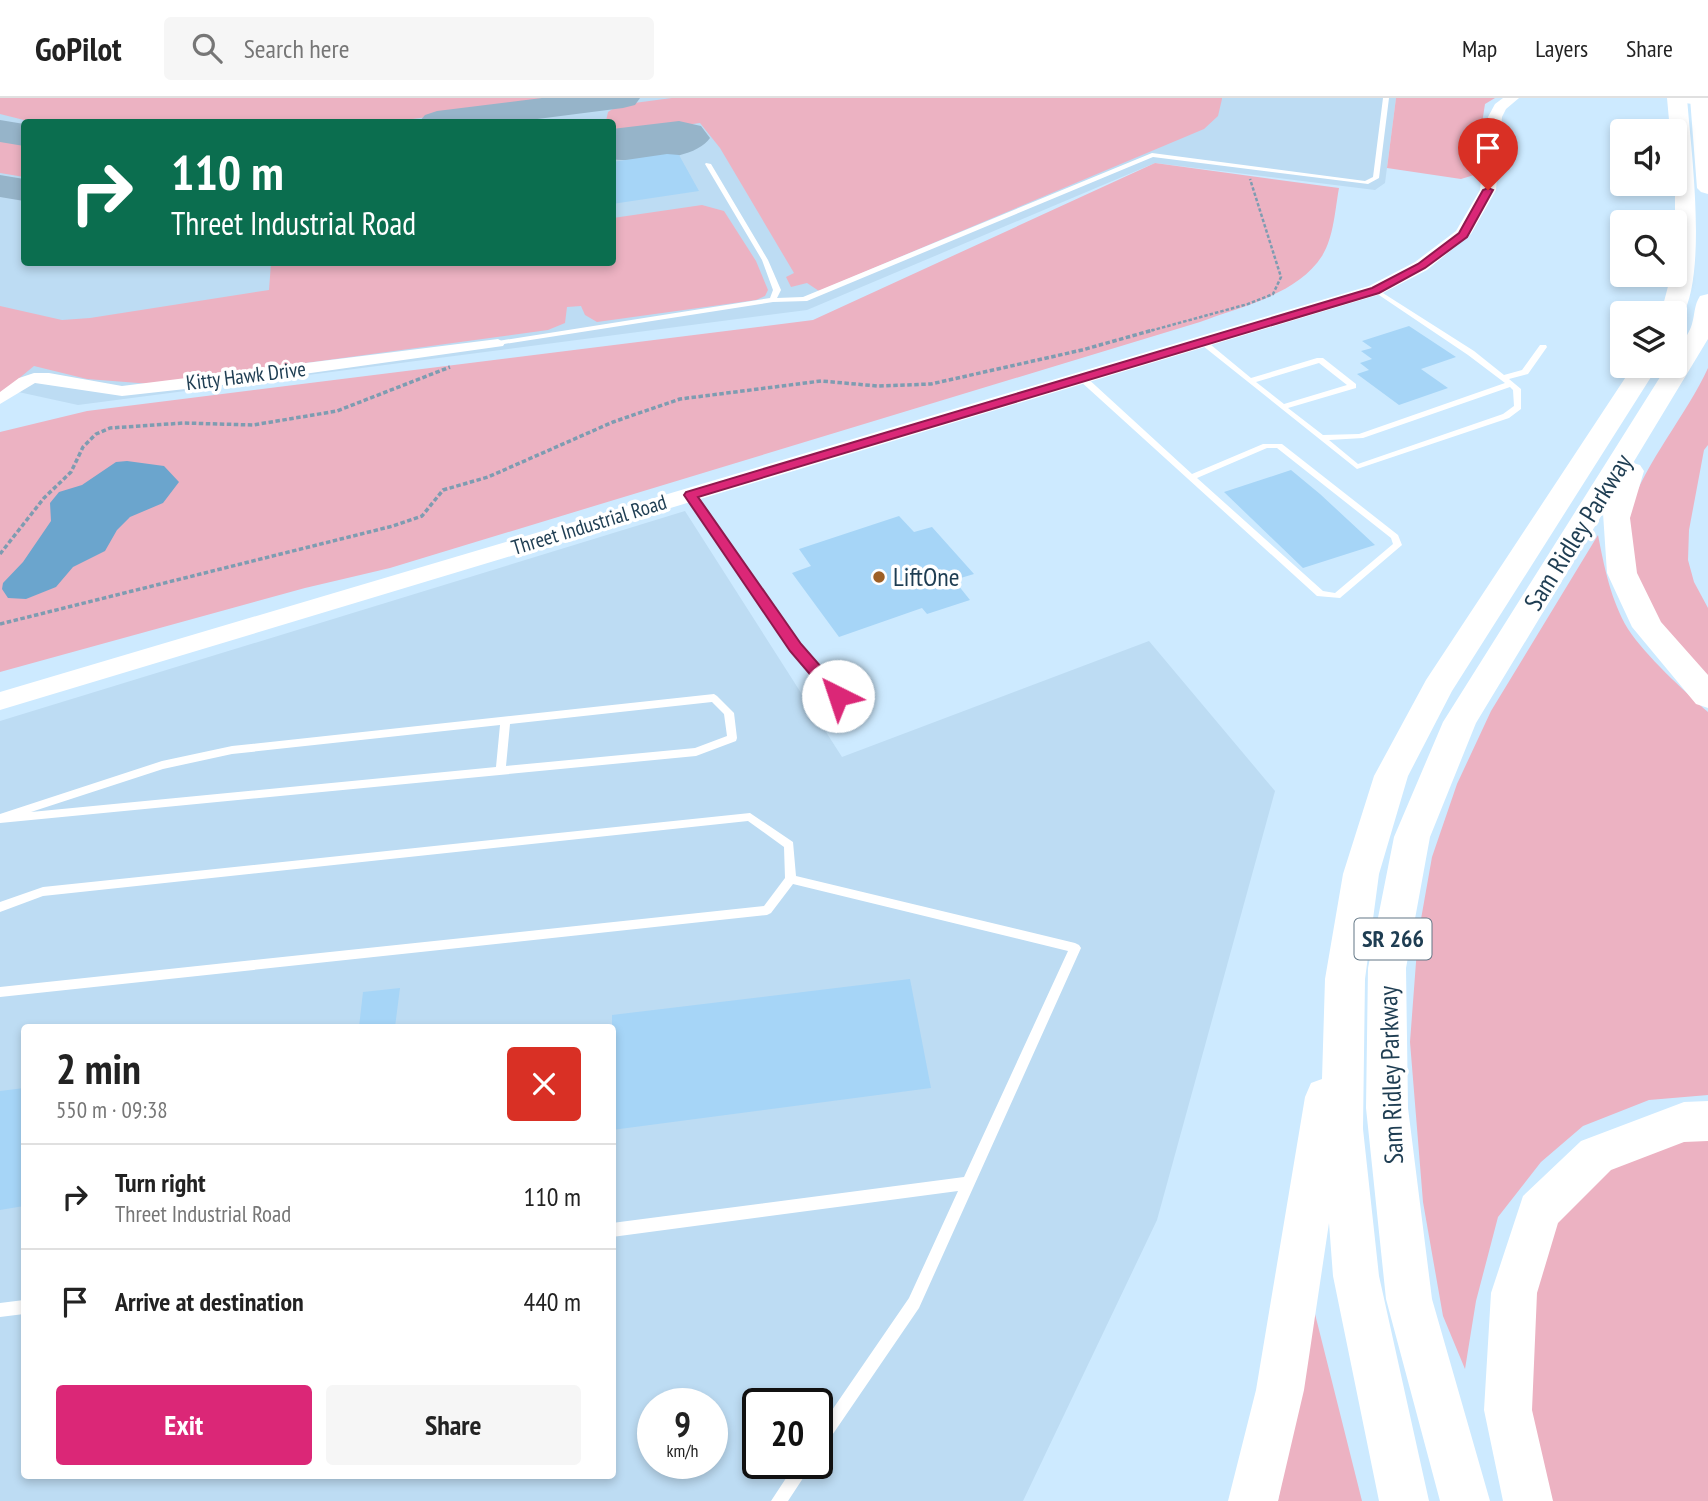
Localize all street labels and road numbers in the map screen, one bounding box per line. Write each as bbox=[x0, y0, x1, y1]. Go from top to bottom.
street label: Kitty Hawk Drive bbox=[185, 355, 307, 396]
street label: Sam Ridley Parkway bbox=[1516, 447, 1639, 616]
street label: Threet Industrial Road bbox=[508, 488, 670, 561]
road number: SR 266 bbox=[1354, 918, 1432, 960]
street label: Sam Ridley Parkway bbox=[1371, 985, 1410, 1165]

